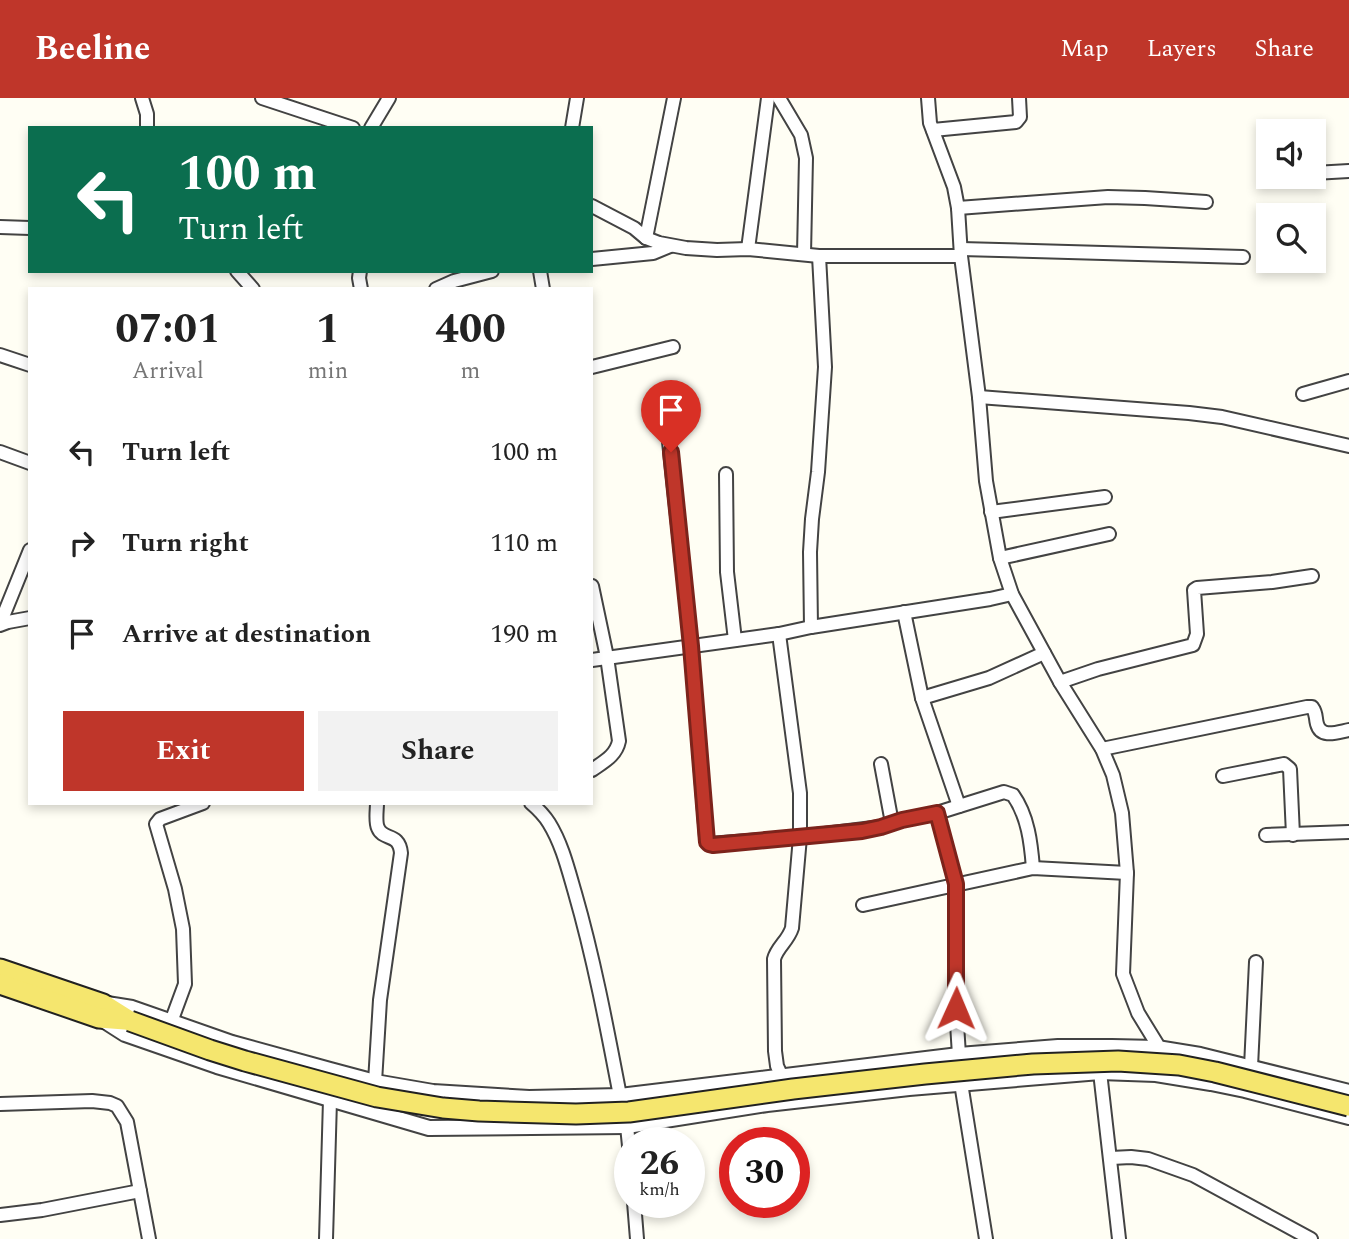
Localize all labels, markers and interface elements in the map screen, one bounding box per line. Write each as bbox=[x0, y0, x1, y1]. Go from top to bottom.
text: Beeline bbox=[35, 24, 150, 74]
text: Map bbox=[1060, 31, 1109, 67]
text: Layers bbox=[1147, 31, 1217, 67]
text: Share bbox=[1255, 31, 1314, 67]
map controls bbox=[1256, 119, 1326, 273]
button: sound bbox=[1256, 119, 1326, 189]
text: 100 m bbox=[178, 137, 317, 212]
icon: left bbox=[63, 154, 154, 245]
button: search bbox=[1256, 203, 1326, 273]
text: Turn left bbox=[178, 205, 304, 254]
text: 07:01 bbox=[115, 298, 221, 361]
text: 1 bbox=[316, 298, 340, 361]
text: 400 bbox=[435, 298, 506, 361]
text: Arrival bbox=[132, 354, 204, 389]
text: min bbox=[308, 354, 348, 389]
text: m bbox=[461, 354, 480, 389]
pin bbox=[641, 380, 701, 452]
icon: arrive bbox=[652, 391, 690, 429]
text: Turn left bbox=[122, 432, 230, 472]
text: 100 m bbox=[490, 432, 558, 472]
icon: left bbox=[63, 433, 101, 471]
text: Turn right bbox=[122, 523, 249, 563]
text: 110 m bbox=[490, 523, 558, 563]
icon: right bbox=[63, 524, 101, 562]
text: Arrive at destination bbox=[122, 614, 371, 654]
text: 190 m bbox=[490, 614, 558, 654]
icon: arrive bbox=[63, 615, 101, 653]
button: Exit bbox=[63, 711, 304, 791]
button: Share bbox=[318, 711, 558, 791]
position arrow bbox=[919, 971, 993, 1045]
speed limit sign: 30 bbox=[719, 1127, 810, 1218]
text: 26 bbox=[640, 1137, 679, 1190]
text: km/h bbox=[639, 1176, 680, 1203]

